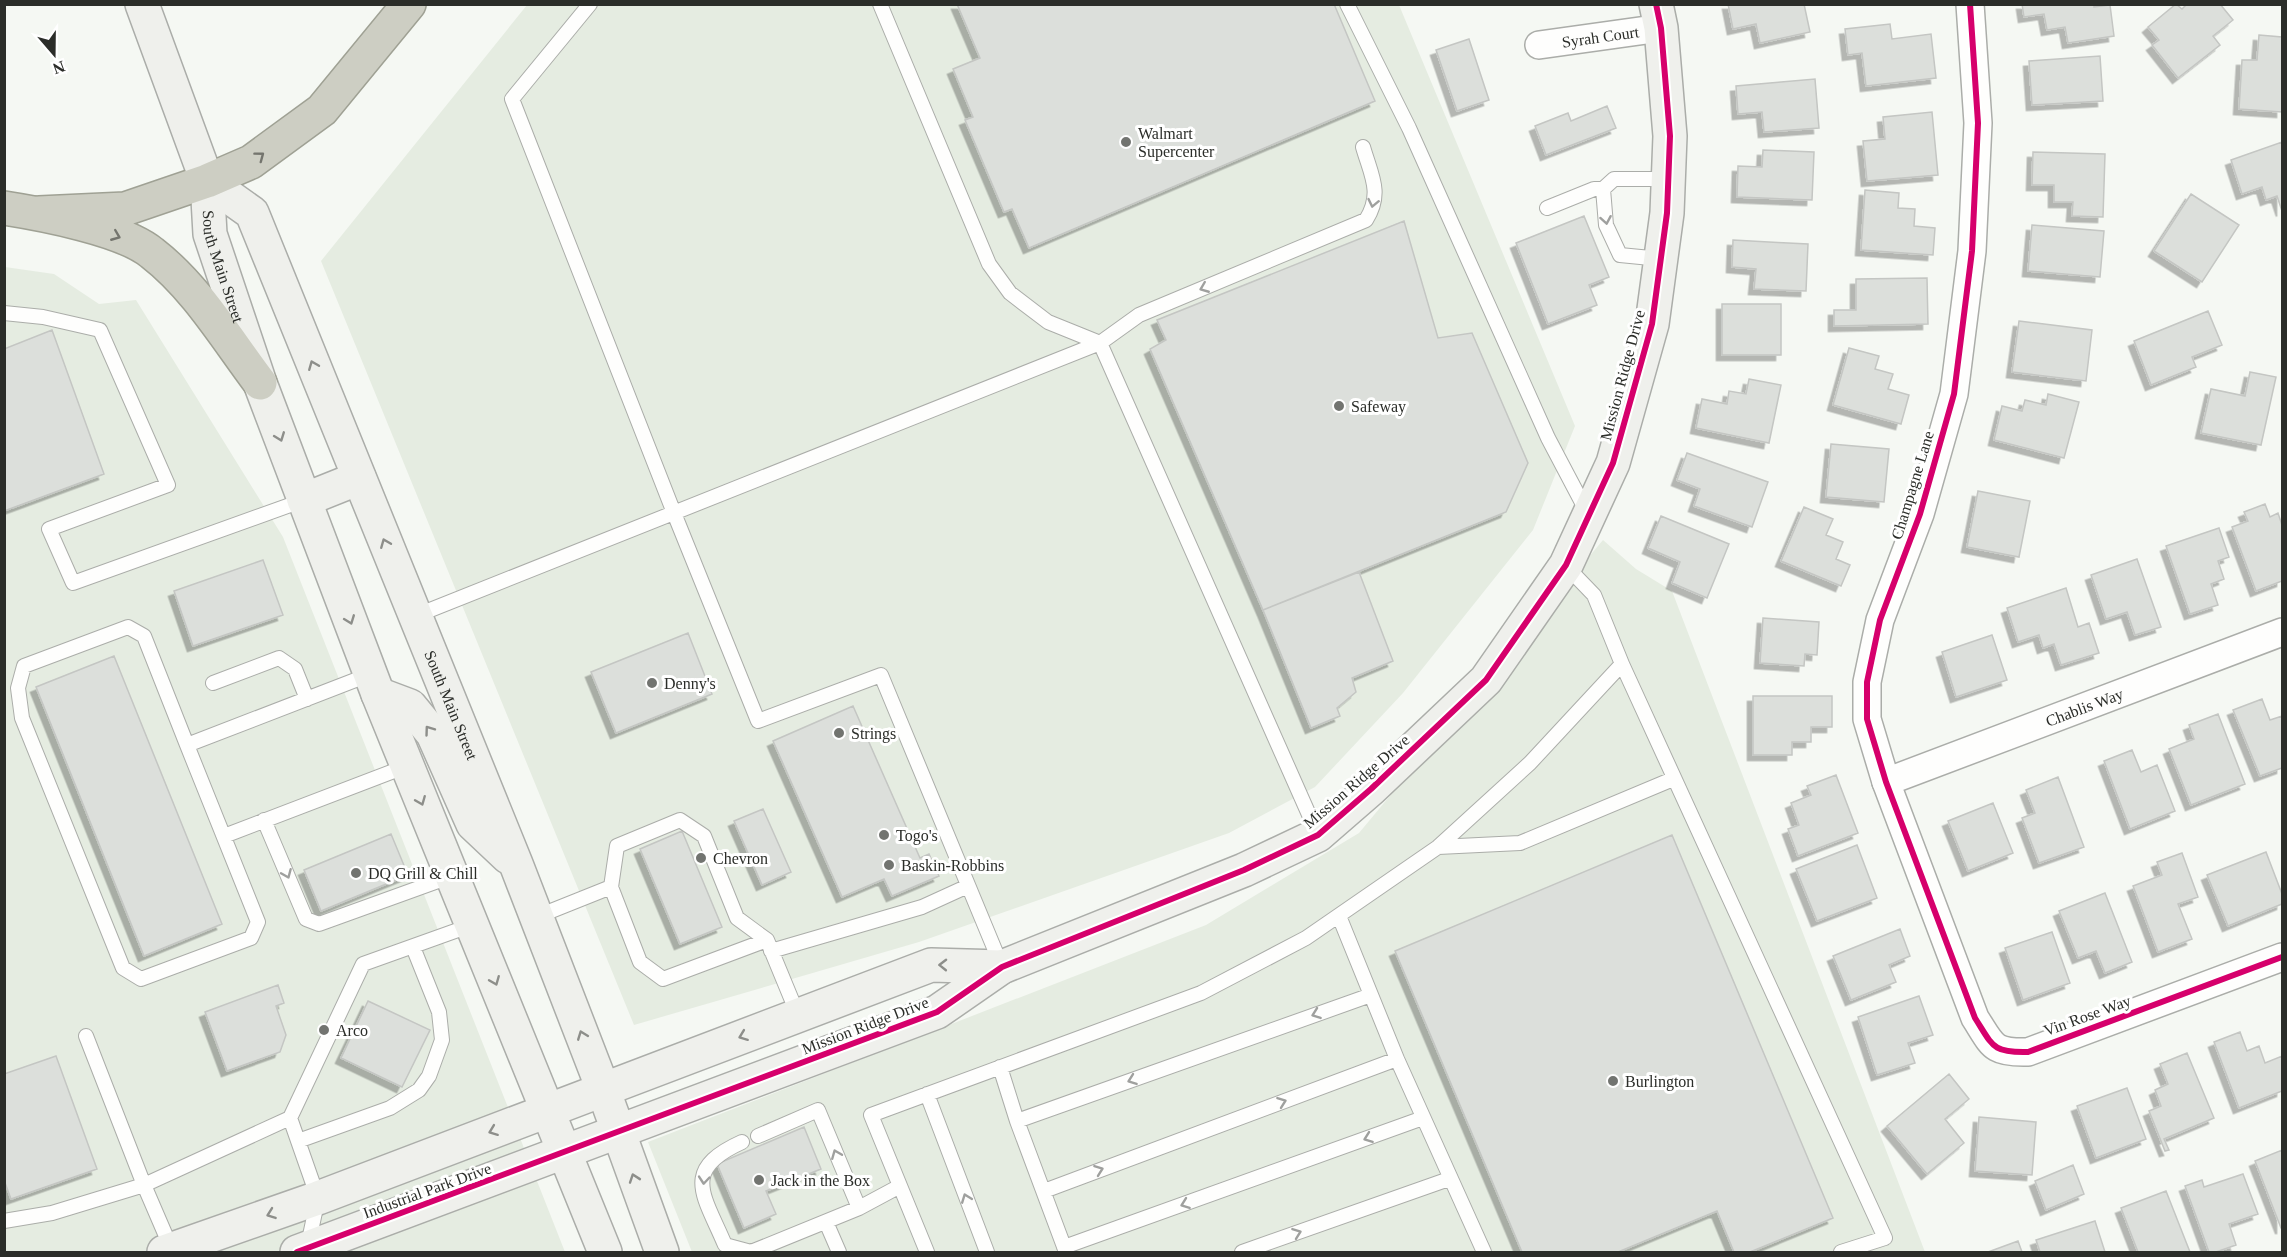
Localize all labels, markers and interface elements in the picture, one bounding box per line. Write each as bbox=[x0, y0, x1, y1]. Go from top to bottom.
street label: Syrah Court bbox=[1561, 23, 1641, 51]
north arrow bbox=[24, 24, 84, 84]
text: N bbox=[50, 58, 67, 78]
place label: Walmart Supercenter bbox=[1138, 125, 1215, 161]
marker: Walmart Supercenter bbox=[1119, 135, 1133, 149]
one-way arrow bbox=[253, 152, 264, 163]
one-way arrow bbox=[1367, 198, 1380, 208]
street label: South Main Street bbox=[200, 210, 247, 325]
one-way arrow bbox=[1599, 215, 1612, 225]
one-way arrow bbox=[110, 228, 120, 241]
one-way arrow bbox=[1199, 281, 1210, 293]
street label: Mission Ridge Drive bbox=[1597, 308, 1649, 442]
one-way arrow bbox=[308, 360, 320, 371]
place label: Safeway bbox=[1351, 398, 1406, 416]
marker: Safeway bbox=[1332, 399, 1346, 413]
street label: Champagne Lane bbox=[1888, 429, 1938, 542]
one-way arrow bbox=[273, 431, 286, 442]
one-way arrow bbox=[380, 538, 392, 549]
one-way arrow bbox=[342, 614, 355, 624]
street label: South Main Street bbox=[421, 648, 481, 763]
place label: Denny's bbox=[664, 675, 716, 693]
marker: Denny's bbox=[645, 676, 659, 690]
street label: Chablis Way bbox=[2043, 685, 2126, 730]
one-way arrow bbox=[425, 725, 436, 736]
place label: Strings bbox=[851, 725, 896, 743]
marker: Strings bbox=[832, 726, 846, 740]
street label: Mission Ridge Drive bbox=[1300, 731, 1413, 833]
one-way arrow bbox=[414, 795, 426, 806]
place label: Togo's bbox=[896, 827, 938, 845]
marker: Togo's bbox=[877, 828, 891, 842]
place label: Chevron bbox=[713, 850, 768, 867]
marker: Chevron bbox=[694, 851, 708, 865]
place label: Baskin-Robbins bbox=[901, 857, 1004, 874]
marker: Baskin-Robbins bbox=[882, 858, 896, 872]
place label: DQ Grill & Chill bbox=[368, 865, 478, 882]
marker: DQ Grill & Chill bbox=[349, 866, 363, 880]
one-way arrow bbox=[280, 868, 292, 879]
one-way arrow bbox=[939, 959, 948, 971]
one-way arrow bbox=[488, 975, 500, 986]
street label: Vin Rose Way bbox=[2041, 992, 2133, 1040]
street label: Mission Ridge Drive bbox=[799, 993, 931, 1058]
one-way arrow bbox=[1311, 1007, 1322, 1020]
place label: Arco bbox=[336, 1022, 368, 1039]
marker: Arco bbox=[317, 1023, 331, 1037]
one-way arrow bbox=[738, 1029, 749, 1041]
one-way arrow bbox=[577, 1030, 589, 1041]
one-way arrow bbox=[1127, 1072, 1138, 1085]
place label: Burlington bbox=[1625, 1073, 1694, 1091]
marker: Burlington bbox=[1606, 1074, 1620, 1088]
one-way arrow bbox=[1276, 1097, 1287, 1110]
one-way arrow bbox=[488, 1123, 498, 1136]
one-way arrow bbox=[1363, 1130, 1374, 1143]
one-way arrow bbox=[831, 1149, 843, 1160]
street label: Industrial Park Drive bbox=[361, 1159, 494, 1222]
one-way arrow bbox=[1093, 1165, 1104, 1178]
place label: Jack in the Box bbox=[771, 1172, 870, 1189]
one-way arrow bbox=[629, 1173, 641, 1184]
marker: Jack in the Box bbox=[752, 1173, 766, 1187]
one-way arrow bbox=[698, 1175, 711, 1185]
one-way arrow bbox=[961, 1193, 974, 1204]
one-way arrow bbox=[1180, 1196, 1191, 1209]
one-way arrow bbox=[266, 1206, 277, 1219]
one-way arrow bbox=[1291, 1227, 1302, 1240]

